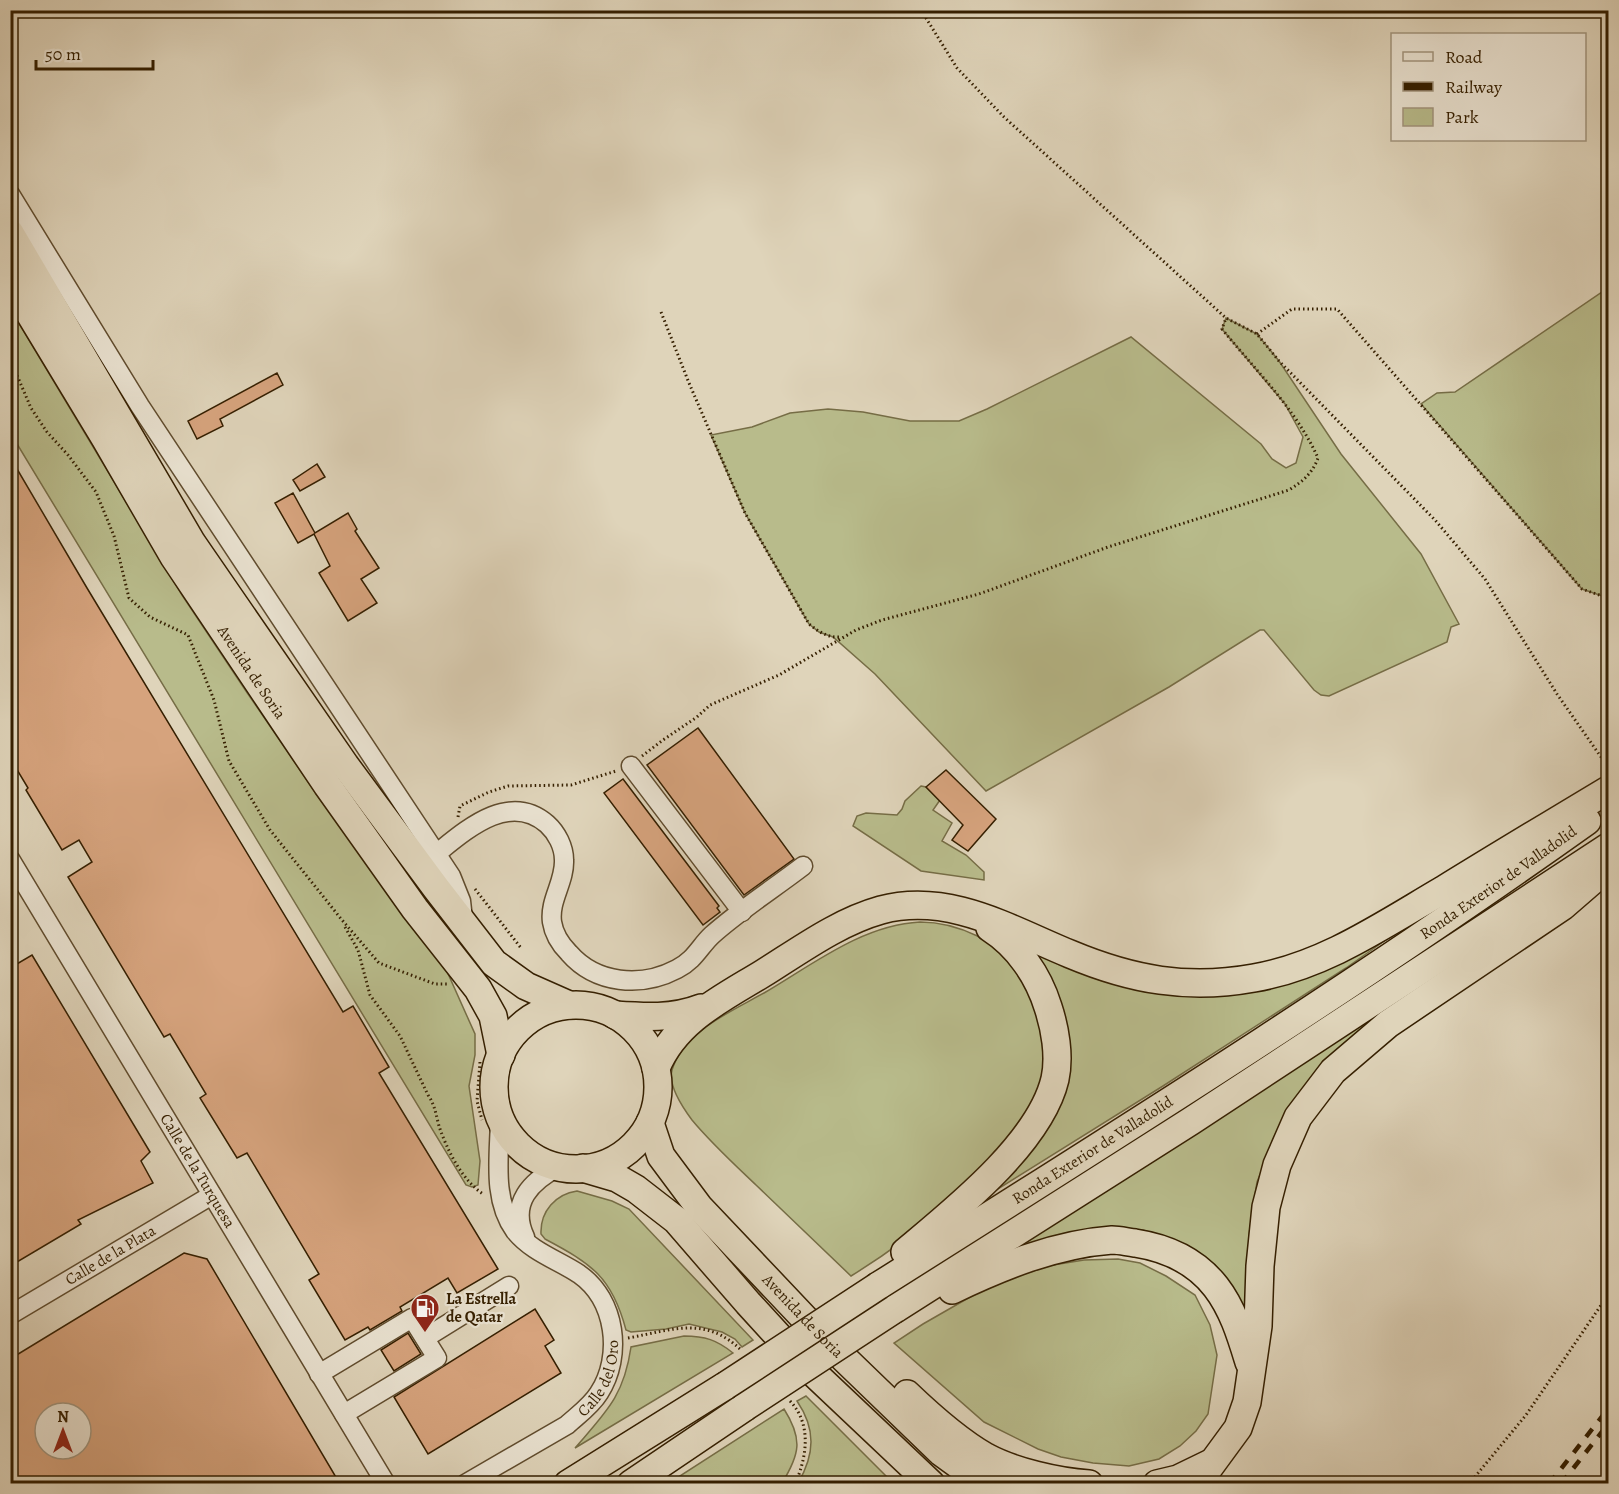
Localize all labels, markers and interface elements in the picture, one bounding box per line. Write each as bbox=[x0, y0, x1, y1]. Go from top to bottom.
scale bar bbox=[36, 33, 153, 71]
legend bbox=[1391, 33, 1586, 141]
text: 50 m bbox=[45, 42, 81, 66]
text: Road bbox=[1445, 45, 1483, 69]
text: Railway bbox=[1445, 75, 1503, 99]
text: Park bbox=[1445, 105, 1479, 129]
street label: Avenida de Soria bbox=[211, 620, 291, 724]
street label: Ronda Exterior de Valladolid bbox=[1415, 820, 1582, 945]
street label: Ronda Exterior de Valladolid bbox=[1008, 1091, 1178, 1209]
street label: Calle de la Turquesa bbox=[155, 1110, 241, 1233]
street label: Calle de la Plata bbox=[61, 1219, 161, 1291]
street label: Avenida de Soria bbox=[756, 1269, 849, 1363]
place label: La Estrella de Qatar bbox=[446, 1288, 517, 1328]
fuel station icon: La Estrella de Qatar bbox=[409, 1292, 441, 1334]
street label: Calle del Oro bbox=[573, 1340, 624, 1422]
north arrow bbox=[33, 1401, 93, 1461]
text: N bbox=[57, 1406, 69, 1428]

